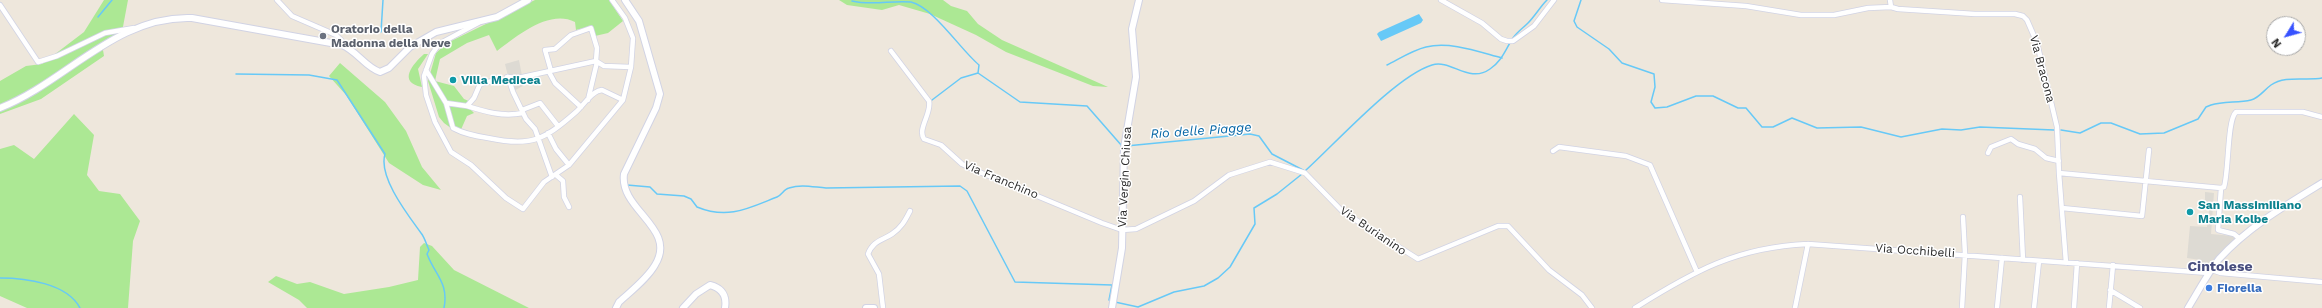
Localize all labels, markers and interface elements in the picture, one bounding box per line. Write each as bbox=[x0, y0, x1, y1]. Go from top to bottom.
north arrow bbox=[2266, 16, 2306, 56]
place label: Oratorio della Madonna della Neve bbox=[331, 22, 451, 50]
marker: Oratorio della Madonna della Neve bbox=[318, 31, 328, 41]
street label: Via Bracona bbox=[2026, 34, 2058, 104]
text: N bbox=[2269, 36, 2284, 50]
place label: Villa Medicea bbox=[461, 73, 541, 87]
marker: Villa Medicea bbox=[448, 75, 458, 85]
water label: Rio delle Piagge bbox=[1150, 120, 1252, 142]
street label: Via Vergin Chiusa bbox=[1115, 126, 1135, 228]
street label: Via Franchino bbox=[962, 158, 1040, 202]
place label: San Massimiliano Maria Kolbe bbox=[2198, 198, 2301, 226]
street label: Via Burianino bbox=[1337, 203, 1409, 259]
marker: San Massimiliano Maria Kolbe bbox=[2185, 207, 2195, 217]
street label: Via Occhibelli bbox=[1875, 241, 1955, 261]
district label: Cintolese bbox=[2188, 259, 2252, 275]
place label: Fiorella bbox=[2217, 281, 2262, 295]
marker: Fiorella bbox=[2204, 283, 2214, 293]

